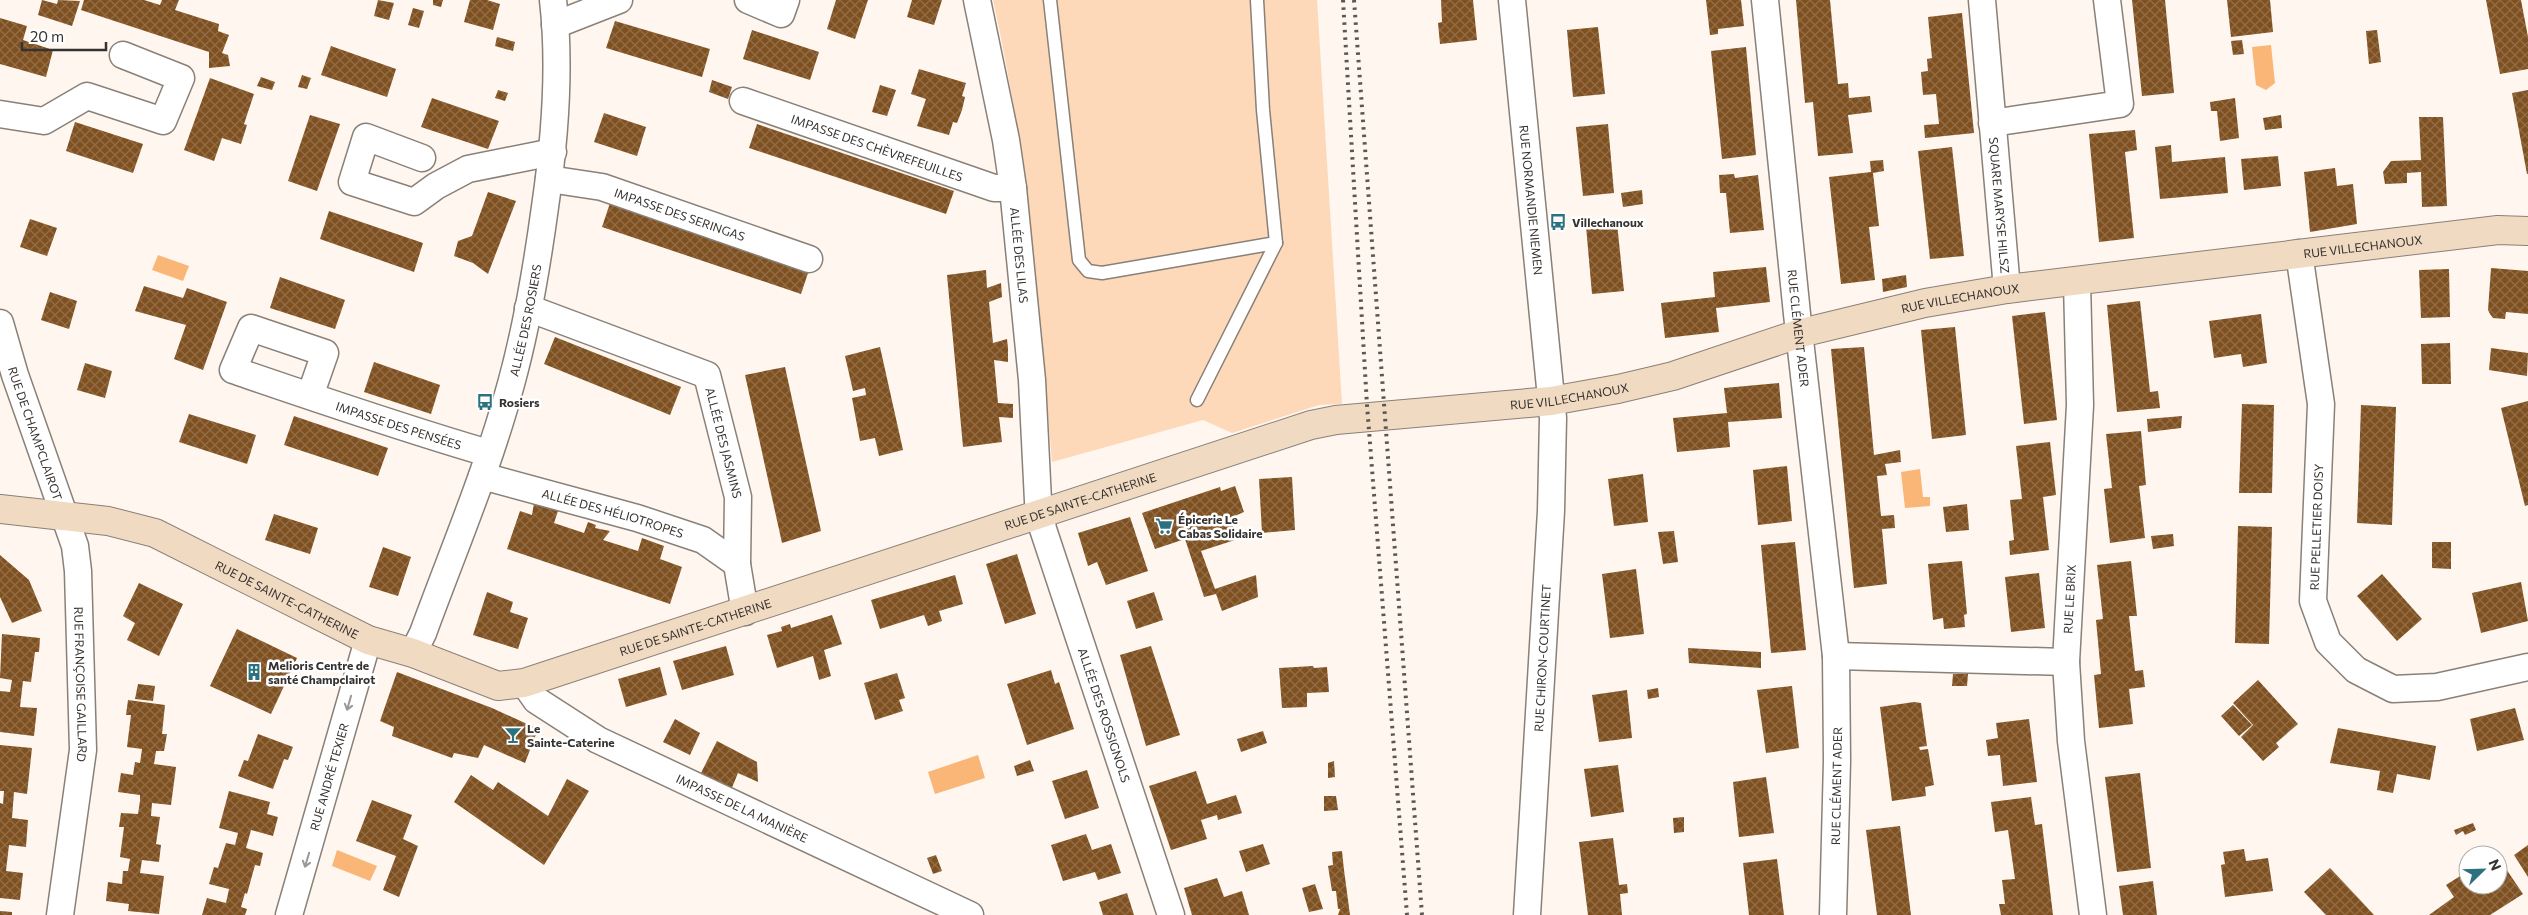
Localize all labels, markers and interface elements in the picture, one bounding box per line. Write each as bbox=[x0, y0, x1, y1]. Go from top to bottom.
scale bar bbox=[22, 20, 106, 52]
text: 20 m bbox=[30, 27, 64, 45]
street label: IMPASSE DES CHÈVREFEUILLES bbox=[789, 111, 965, 184]
street label: RUE NORMANDIE NIEMEN bbox=[1517, 124, 1546, 276]
street label: SQUARE MARYSE HILSZ bbox=[1987, 136, 2013, 274]
street label: IMPASSE DES SERINGAS bbox=[613, 185, 747, 243]
street label: ALLÉE DES LILAS bbox=[1008, 207, 1031, 304]
bus stop icon: Villechanoux bbox=[1548, 212, 1568, 232]
place label: Villechanoux bbox=[1572, 215, 1644, 229]
street label: RUE VILLECHANOUX bbox=[2302, 232, 2423, 260]
street label: ALLÉE DES ROSIERS bbox=[506, 263, 543, 378]
street label: RUE CLÉMENT ADER bbox=[1785, 269, 1812, 388]
street label: RUE VILLECHANOUX bbox=[1900, 281, 2020, 316]
street label: RUE DE CHAMPCLAIROT bbox=[6, 365, 65, 502]
street label: RUE VILLECHANOUX bbox=[1509, 380, 1630, 412]
street label: ALLÉE DES JASMINS bbox=[703, 386, 745, 500]
bus stop icon: Rosiers bbox=[475, 392, 495, 412]
place label: Rosiers bbox=[499, 395, 540, 409]
street label: IMPASSE DES PENSÉES bbox=[334, 398, 463, 452]
street label: RUE PELLETIER DOISY bbox=[2307, 463, 2325, 591]
street label: RUE DE SAINTE-CATHERINE bbox=[1002, 469, 1158, 532]
street label: ALLÉE DES HÉLIOTROPES bbox=[541, 486, 686, 540]
place label: Épicerie Le Cabas Solidaire bbox=[1178, 512, 1263, 540]
supermarket icon: Épicerie Le Cabas Solidaire bbox=[1154, 516, 1174, 536]
street label: RUE DE SAINTE-CATHERINE bbox=[213, 557, 361, 641]
street label: RUE LE BRIX bbox=[2060, 564, 2078, 634]
street label: RUE CHIRON-COURTINET bbox=[1531, 584, 1553, 732]
street label: RUE DE SAINTE-CATHERINE bbox=[618, 595, 773, 658]
street label: RUE FRANÇOISE GAILLARD bbox=[72, 606, 90, 763]
street label: ALLÉE DES ROSSIGNOLS bbox=[1076, 646, 1133, 784]
place label: Melioris Centre de santé Champclairot bbox=[268, 658, 375, 686]
building icon: Melioris Centre de santé Champclairot bbox=[244, 662, 264, 682]
one-way arrow bbox=[343, 694, 353, 710]
street label: RUE ANDRÉ TEXIER bbox=[307, 721, 351, 832]
place label: Le Sainte-Caterine bbox=[527, 721, 615, 749]
bar icon: Le Sainte-Caterine bbox=[503, 725, 523, 745]
street label: RUE CLÉMENT ADER bbox=[1828, 727, 1844, 845]
street label: IMPASSE DE LA MANIÈRE bbox=[674, 771, 810, 845]
north arrow bbox=[2458, 845, 2508, 895]
one-way arrow bbox=[301, 851, 311, 867]
text: N bbox=[2486, 857, 2505, 873]

